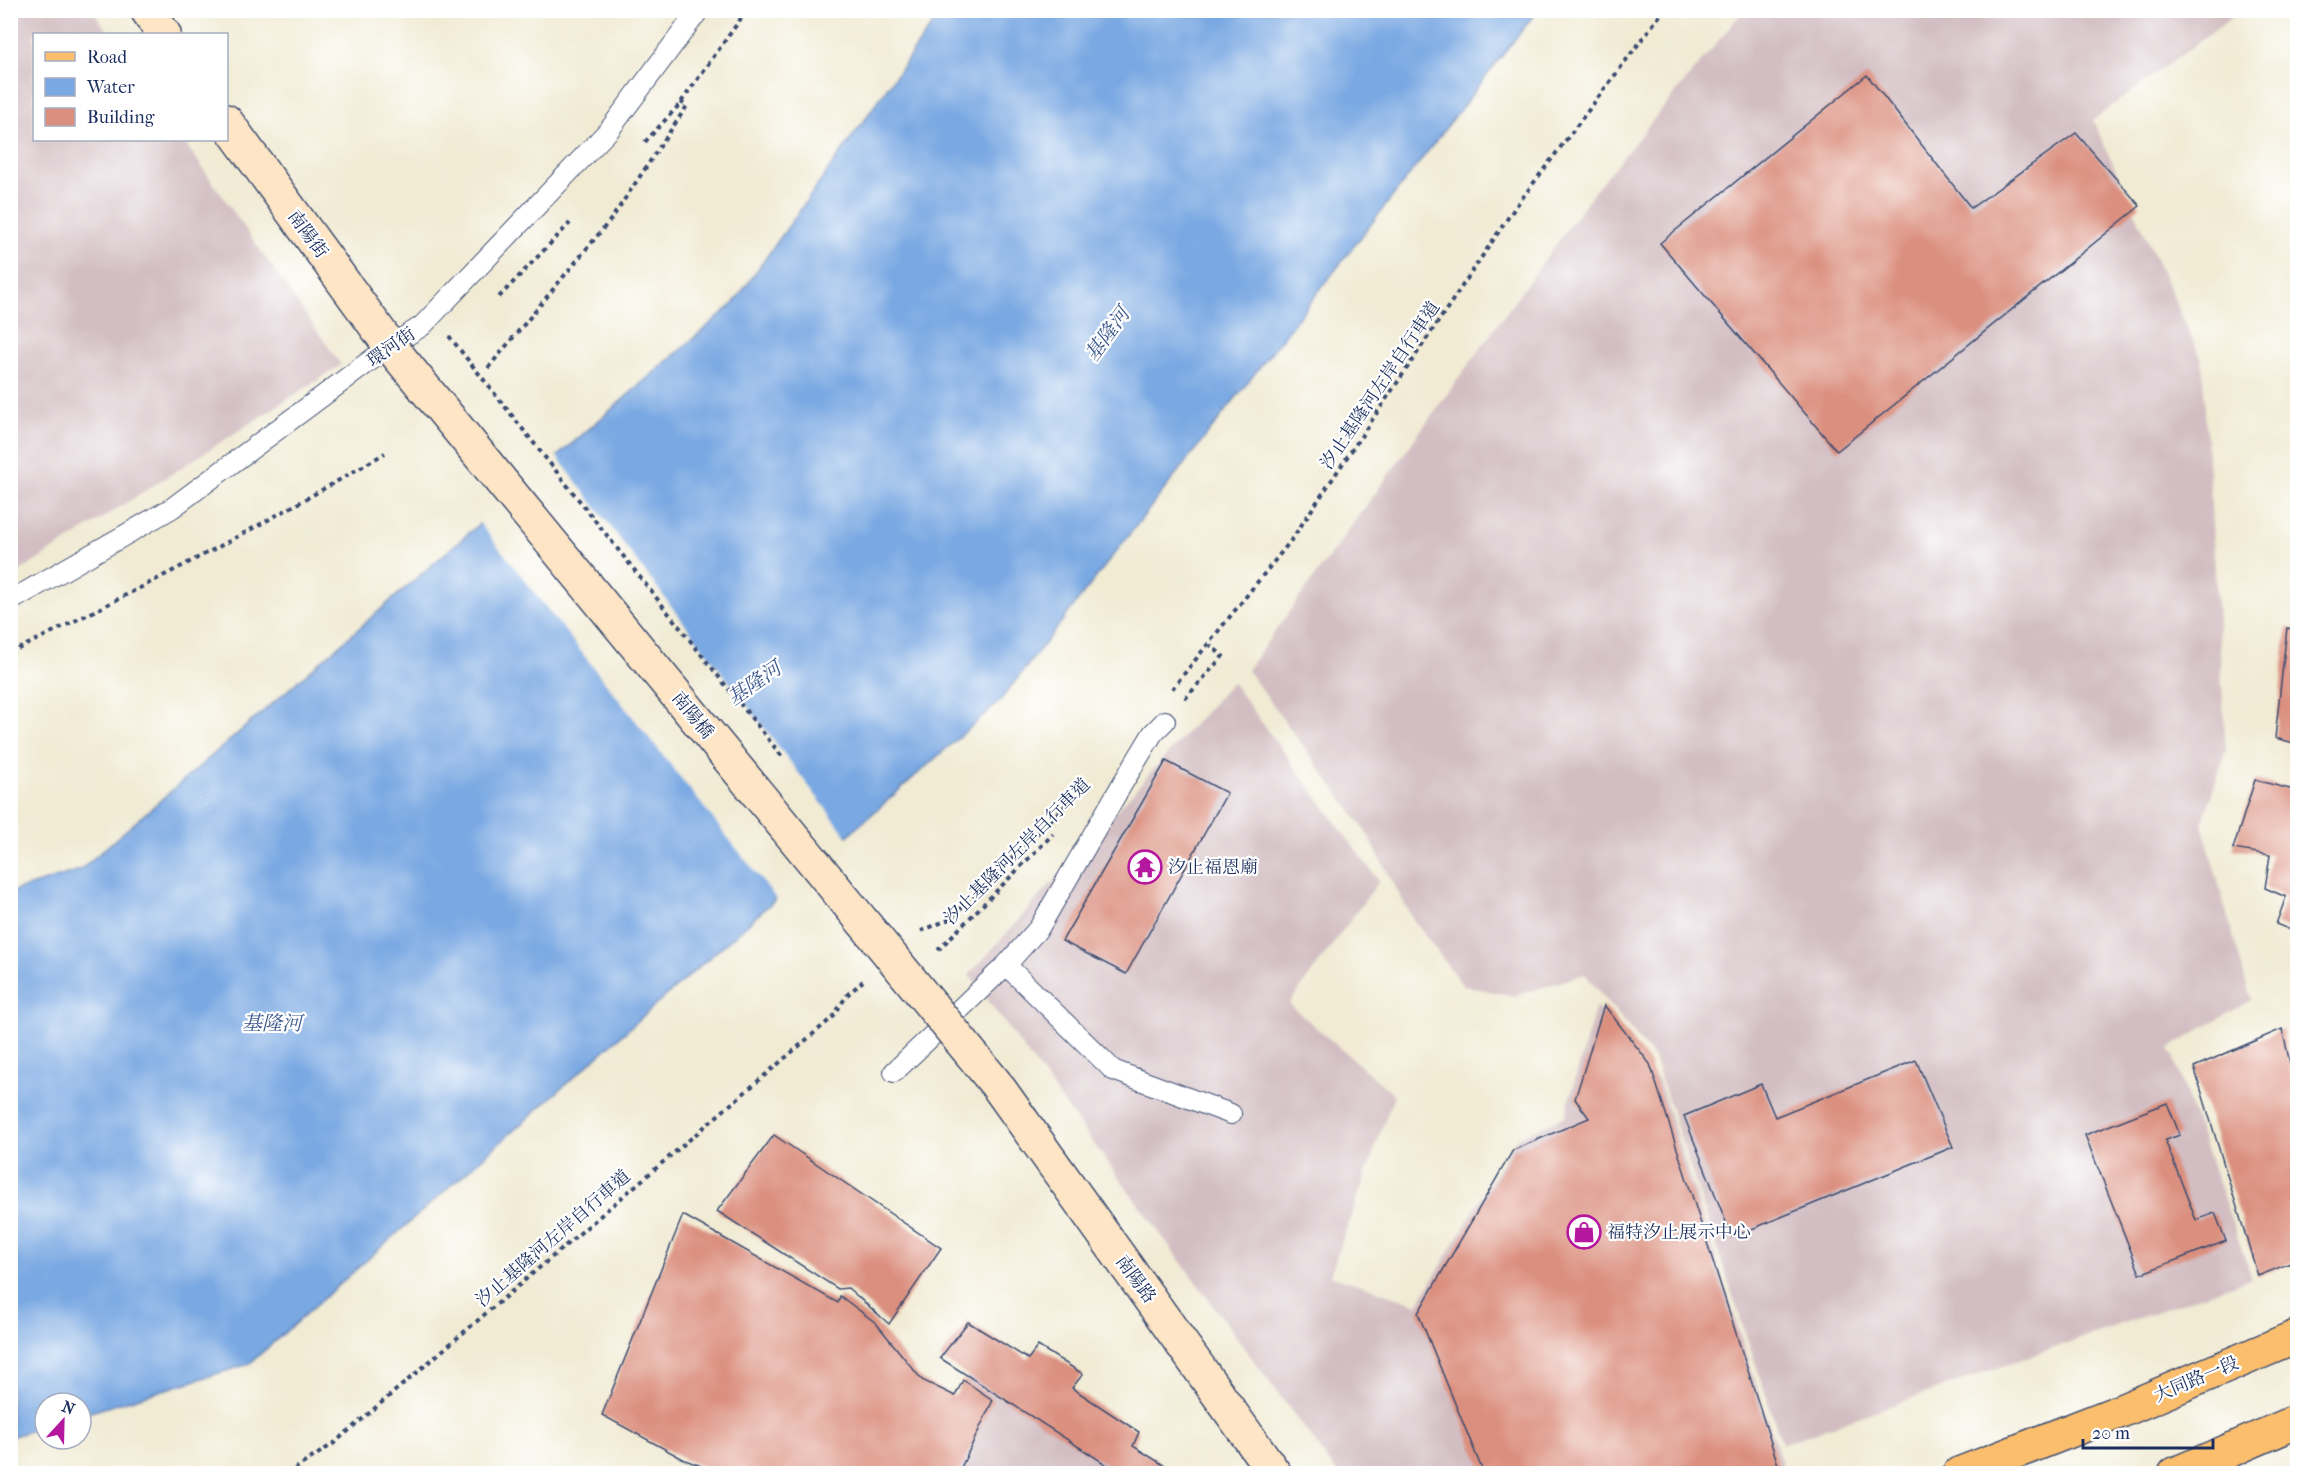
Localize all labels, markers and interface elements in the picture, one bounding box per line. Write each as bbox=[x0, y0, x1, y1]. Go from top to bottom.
legend bbox=[33, 33, 228, 141]
text: Road bbox=[87, 47, 127, 68]
text: Water bbox=[86, 77, 135, 98]
text: Building bbox=[87, 107, 155, 128]
street label: 南陽街 bbox=[283, 206, 332, 262]
street label: 汐止基隆河左岸自行車道 bbox=[1316, 297, 1444, 473]
water label: 基隆河 bbox=[1080, 301, 1136, 365]
street label: 環河街 bbox=[363, 323, 419, 371]
water label: 基隆河 bbox=[723, 655, 788, 710]
street label: 南陽橋 bbox=[667, 688, 718, 743]
street label: 汐止基隆河左岸自行車道 bbox=[940, 774, 1095, 929]
temple icon: 汐止福恩廟 bbox=[1127, 849, 1163, 885]
place label: 汐止福恩廟 bbox=[1168, 857, 1258, 878]
water label: 基隆河 bbox=[242, 1012, 305, 1035]
street label: 汐止基隆河左岸自行車道 bbox=[472, 1166, 635, 1311]
shop icon: 福特汐止展示中心 bbox=[1566, 1214, 1602, 1250]
place label: 福特汐止展示中心 bbox=[1607, 1222, 1751, 1243]
street label: 南陽路 bbox=[1111, 1251, 1160, 1307]
street label: 大同路一段 bbox=[2151, 1352, 2242, 1407]
north arrow bbox=[33, 1391, 93, 1451]
text: N bbox=[59, 1396, 78, 1419]
scale bar bbox=[2083, 1412, 2214, 1450]
text: 20 m bbox=[2092, 1423, 2130, 1444]

